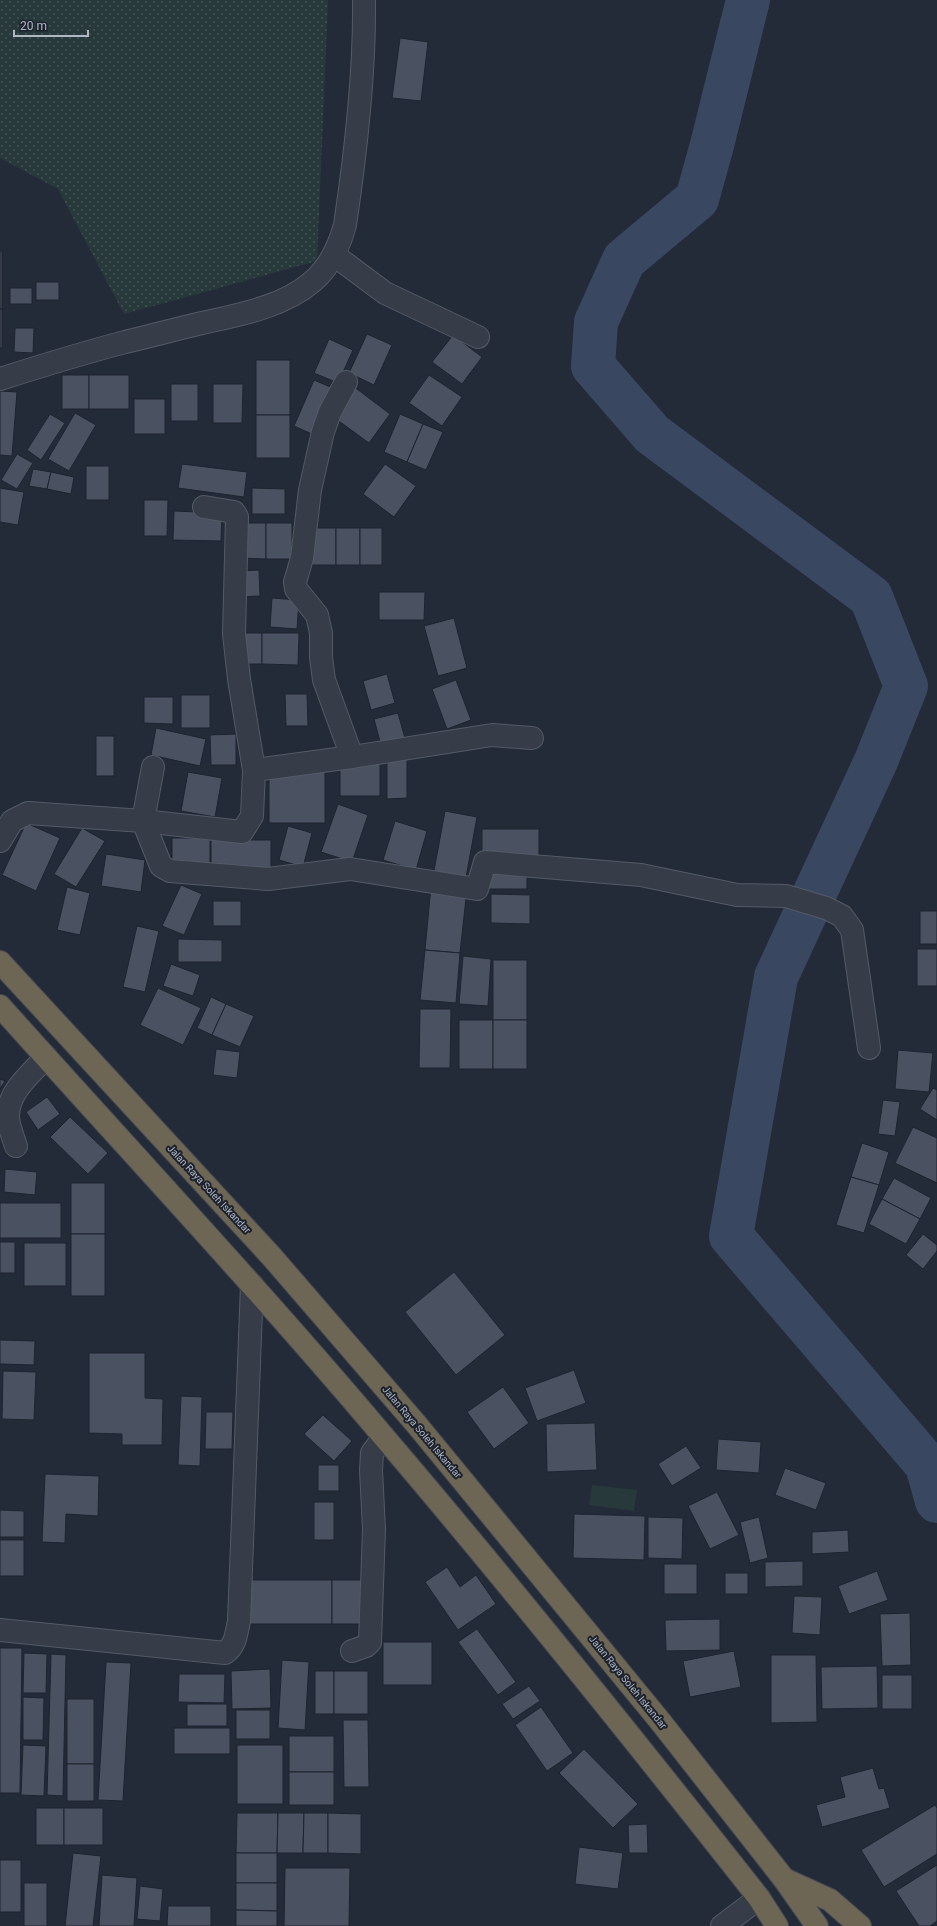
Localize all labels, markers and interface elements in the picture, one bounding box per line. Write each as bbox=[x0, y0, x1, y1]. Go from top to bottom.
scale bar bbox=[14, 12, 88, 38]
text: 20 m bbox=[20, 19, 47, 33]
street label: Jalan Raya Soleh Iskandar bbox=[165, 1143, 253, 1236]
street label: Jalan Raya Soleh Iskandar bbox=[380, 1384, 464, 1481]
street label: Jalan Raya Soleh Iskandar bbox=[587, 1633, 669, 1731]

